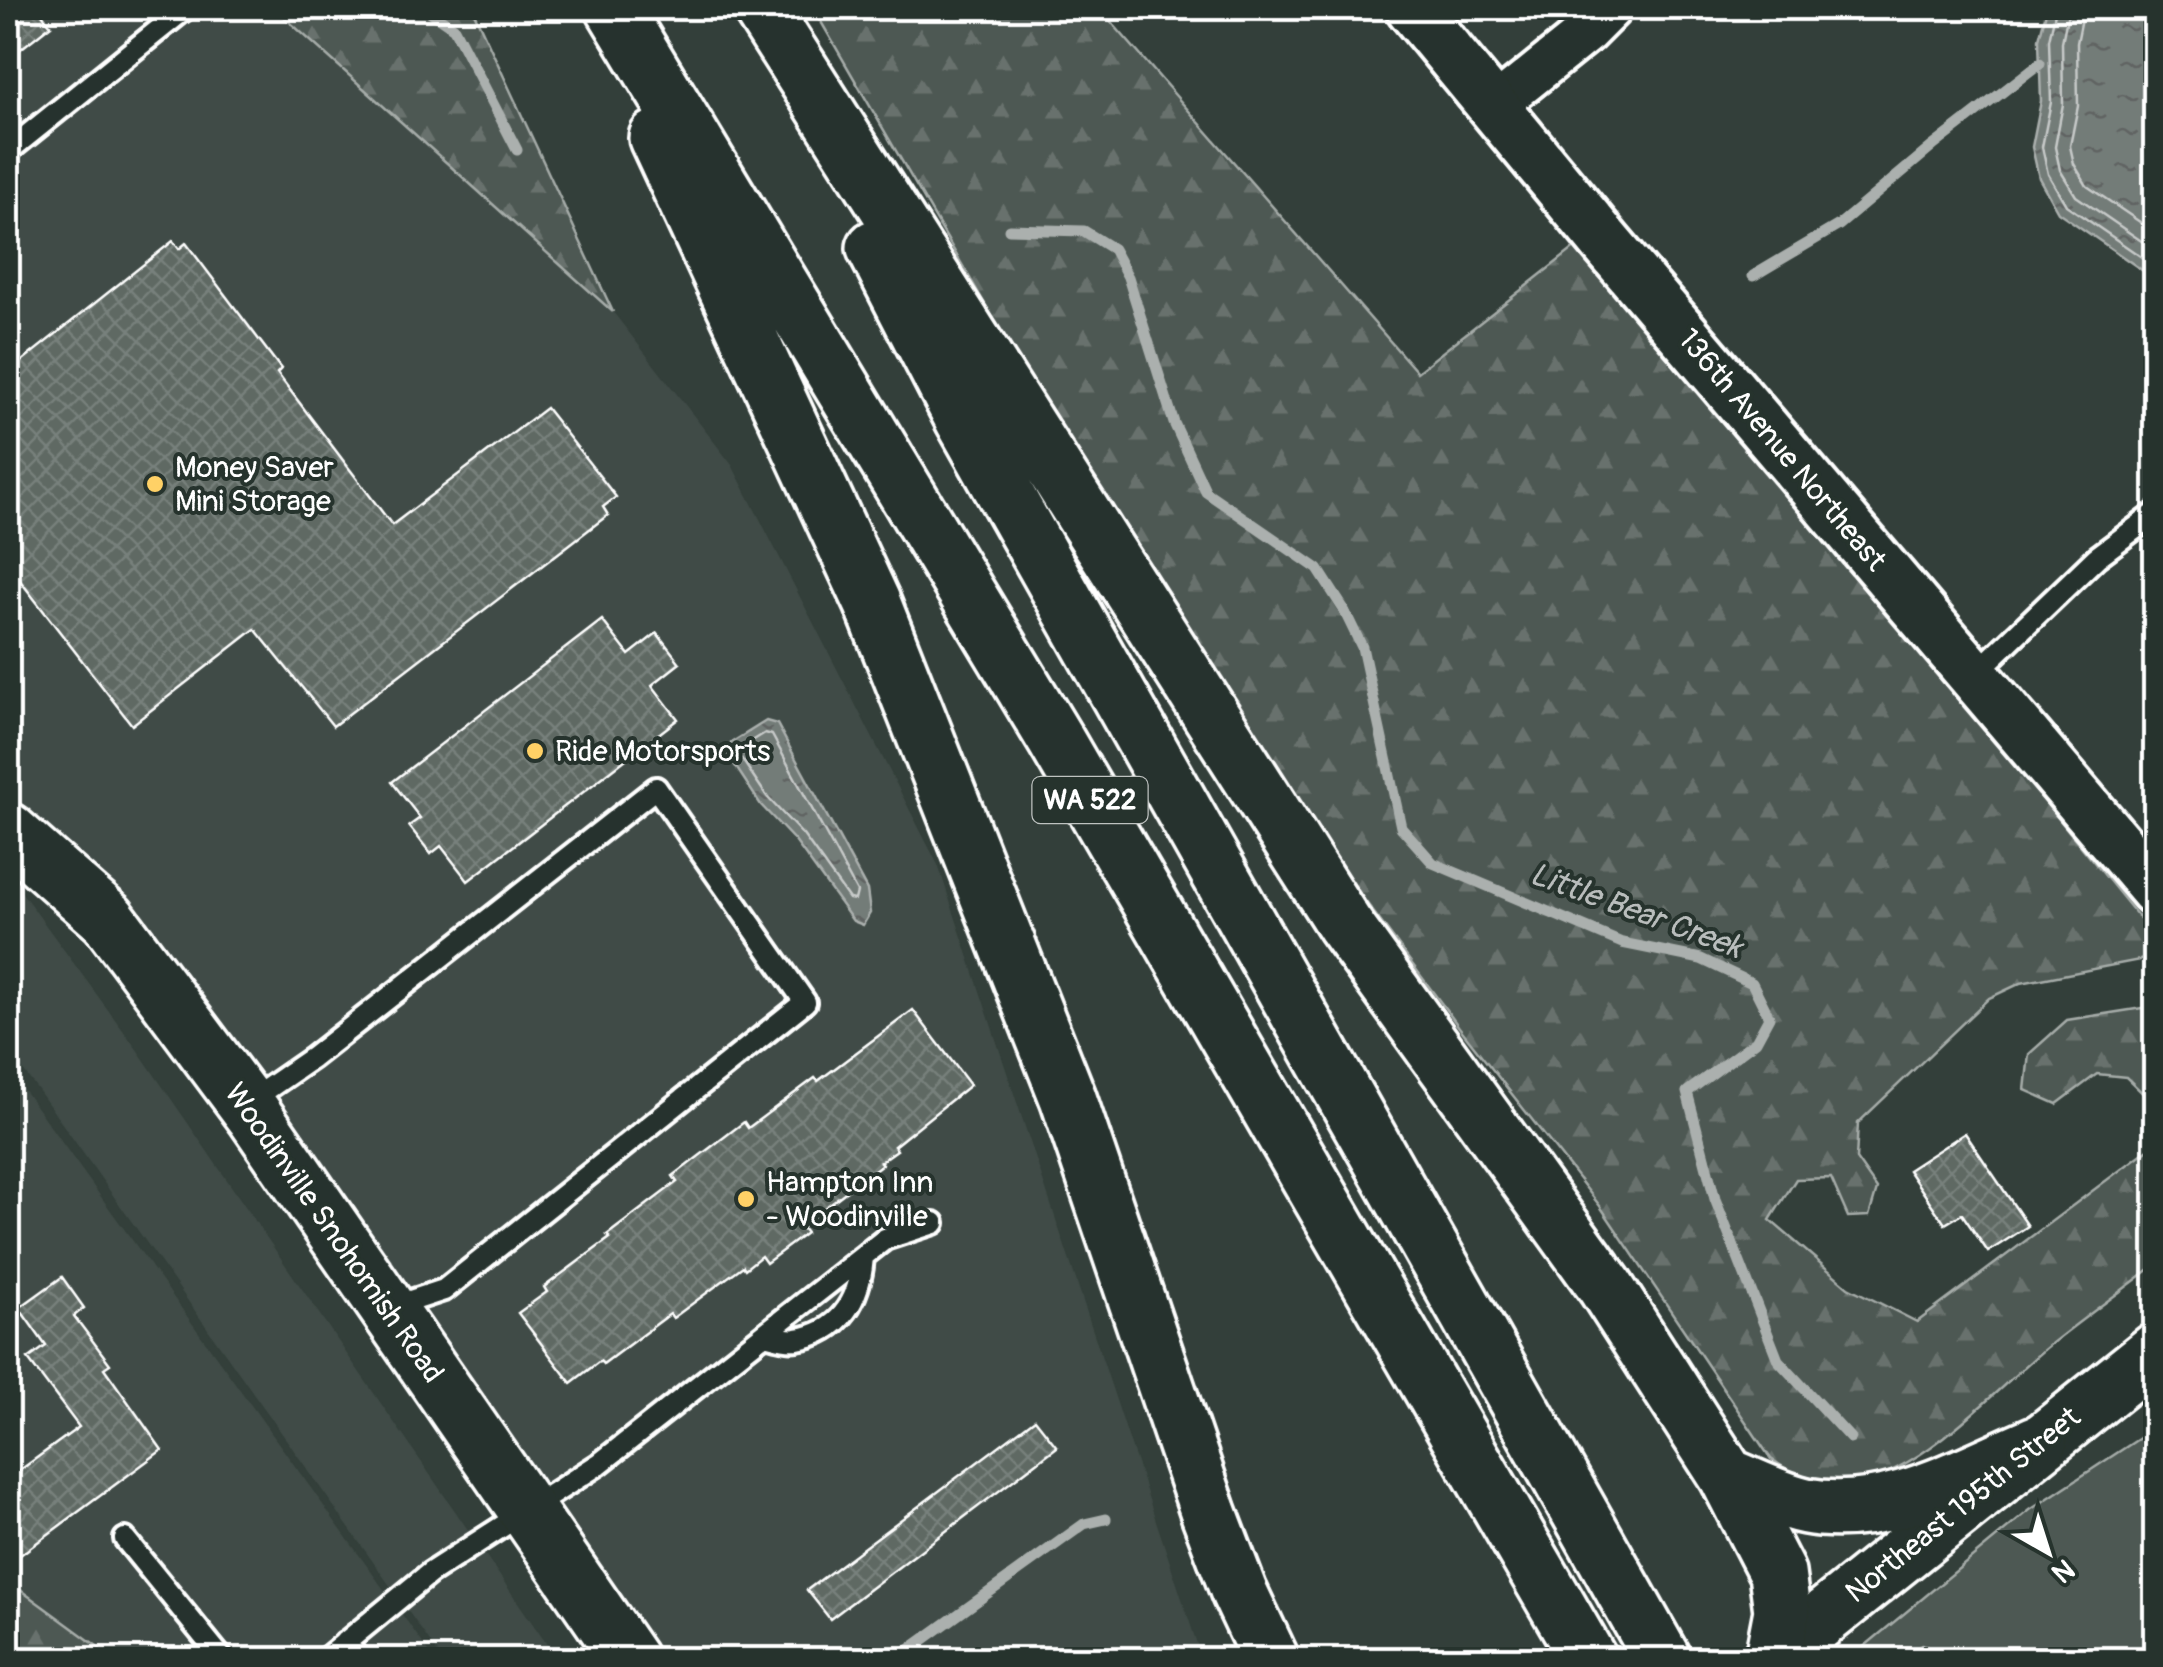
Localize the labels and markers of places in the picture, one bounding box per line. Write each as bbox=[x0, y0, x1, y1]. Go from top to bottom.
place label: Money Saver Mini Storage bbox=[175, 449, 334, 520]
marker: Money Saver Mini Storage bbox=[144, 473, 166, 495]
place label: Ride Motorsports bbox=[555, 733, 771, 770]
marker: Ride Motorsports bbox=[524, 740, 546, 762]
place label: Hampton Inn - Woodinville bbox=[766, 1164, 934, 1235]
marker: Hampton Inn - Woodinville bbox=[735, 1188, 757, 1210]

